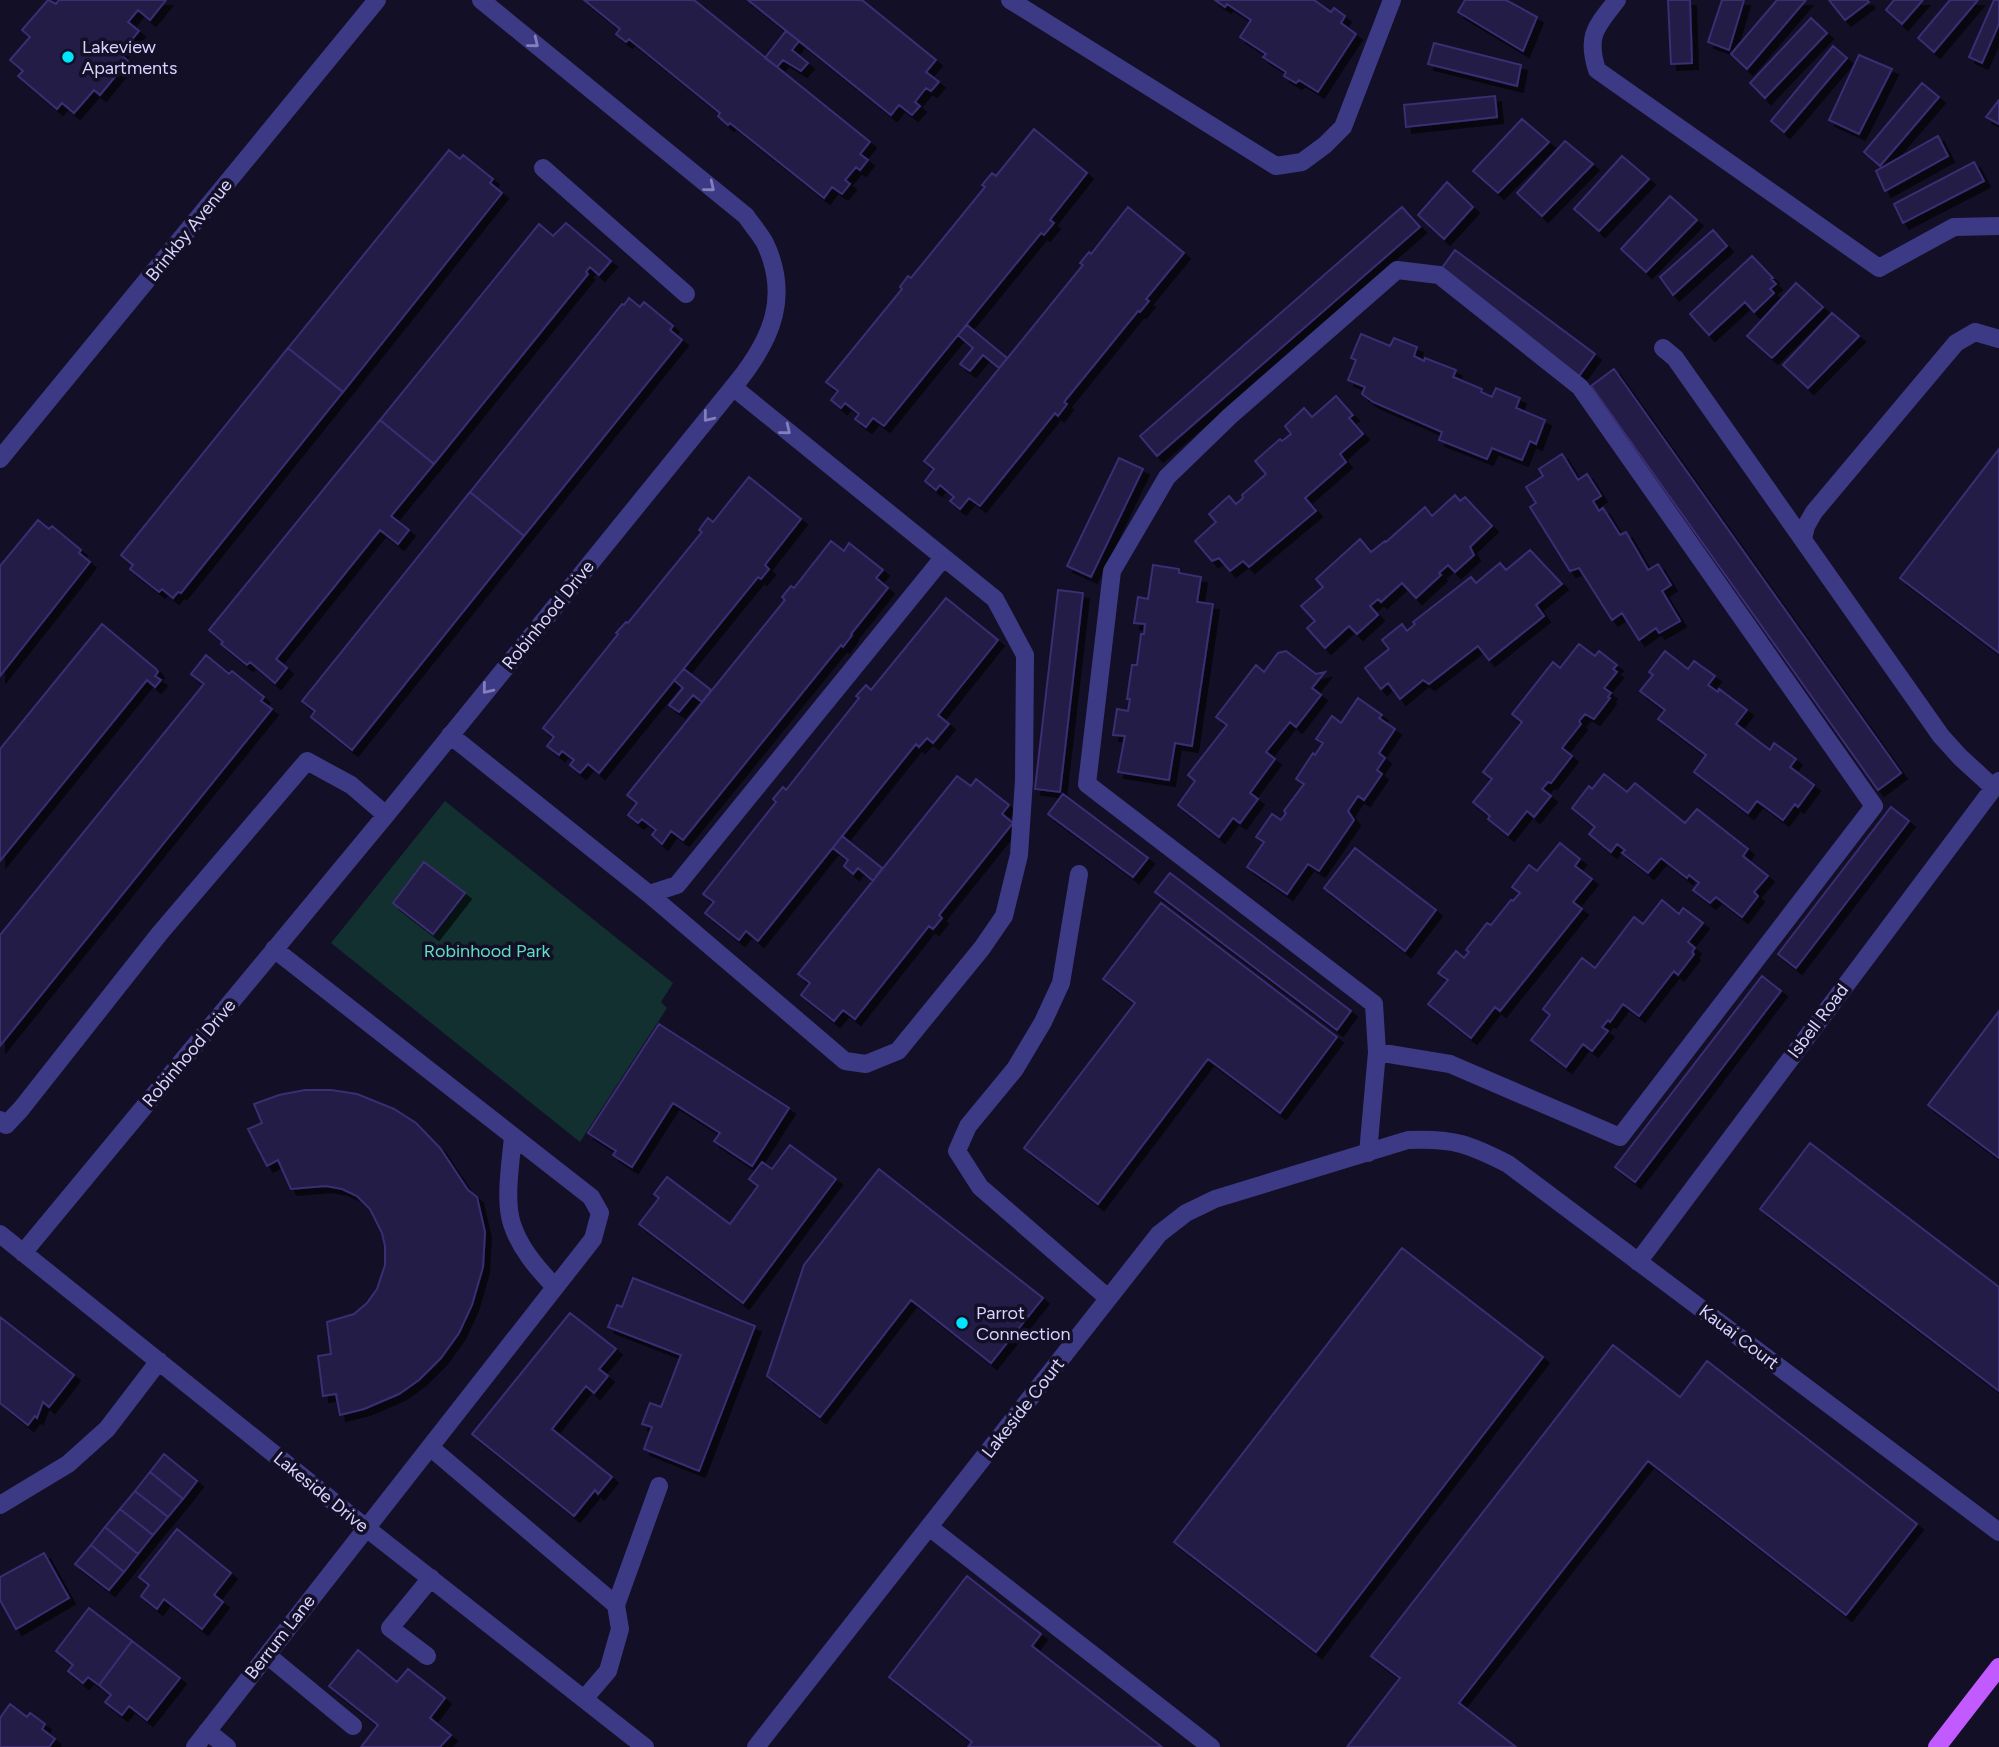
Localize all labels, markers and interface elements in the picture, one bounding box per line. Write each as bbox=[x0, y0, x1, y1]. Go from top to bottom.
one-way arrow bbox=[525, 35, 538, 47]
place label: Lakeview Apartments bbox=[82, 36, 177, 79]
marker: Lakeview Apartments bbox=[60, 49, 76, 65]
street label: Brinkby Avenue bbox=[141, 174, 237, 286]
one-way arrow bbox=[703, 178, 715, 191]
one-way arrow bbox=[704, 409, 716, 422]
one-way arrow bbox=[777, 422, 790, 434]
street label: Robinhood Drive bbox=[497, 556, 599, 674]
one-way arrow bbox=[483, 681, 496, 693]
park label: Robinhood Park bbox=[424, 940, 551, 962]
street label: Isbell Road bbox=[1783, 979, 1853, 1063]
street label: Robinhood Drive bbox=[138, 994, 241, 1111]
street label: Kauai Court bbox=[1695, 1300, 1783, 1374]
place label: Parrot Connection bbox=[976, 1302, 1071, 1345]
marker: Parrot Connection bbox=[954, 1315, 970, 1331]
street label: Lakeside Court bbox=[977, 1354, 1069, 1462]
street label: Lakeside Drive bbox=[269, 1447, 373, 1537]
street label: Berrum Lane bbox=[240, 1590, 320, 1684]

